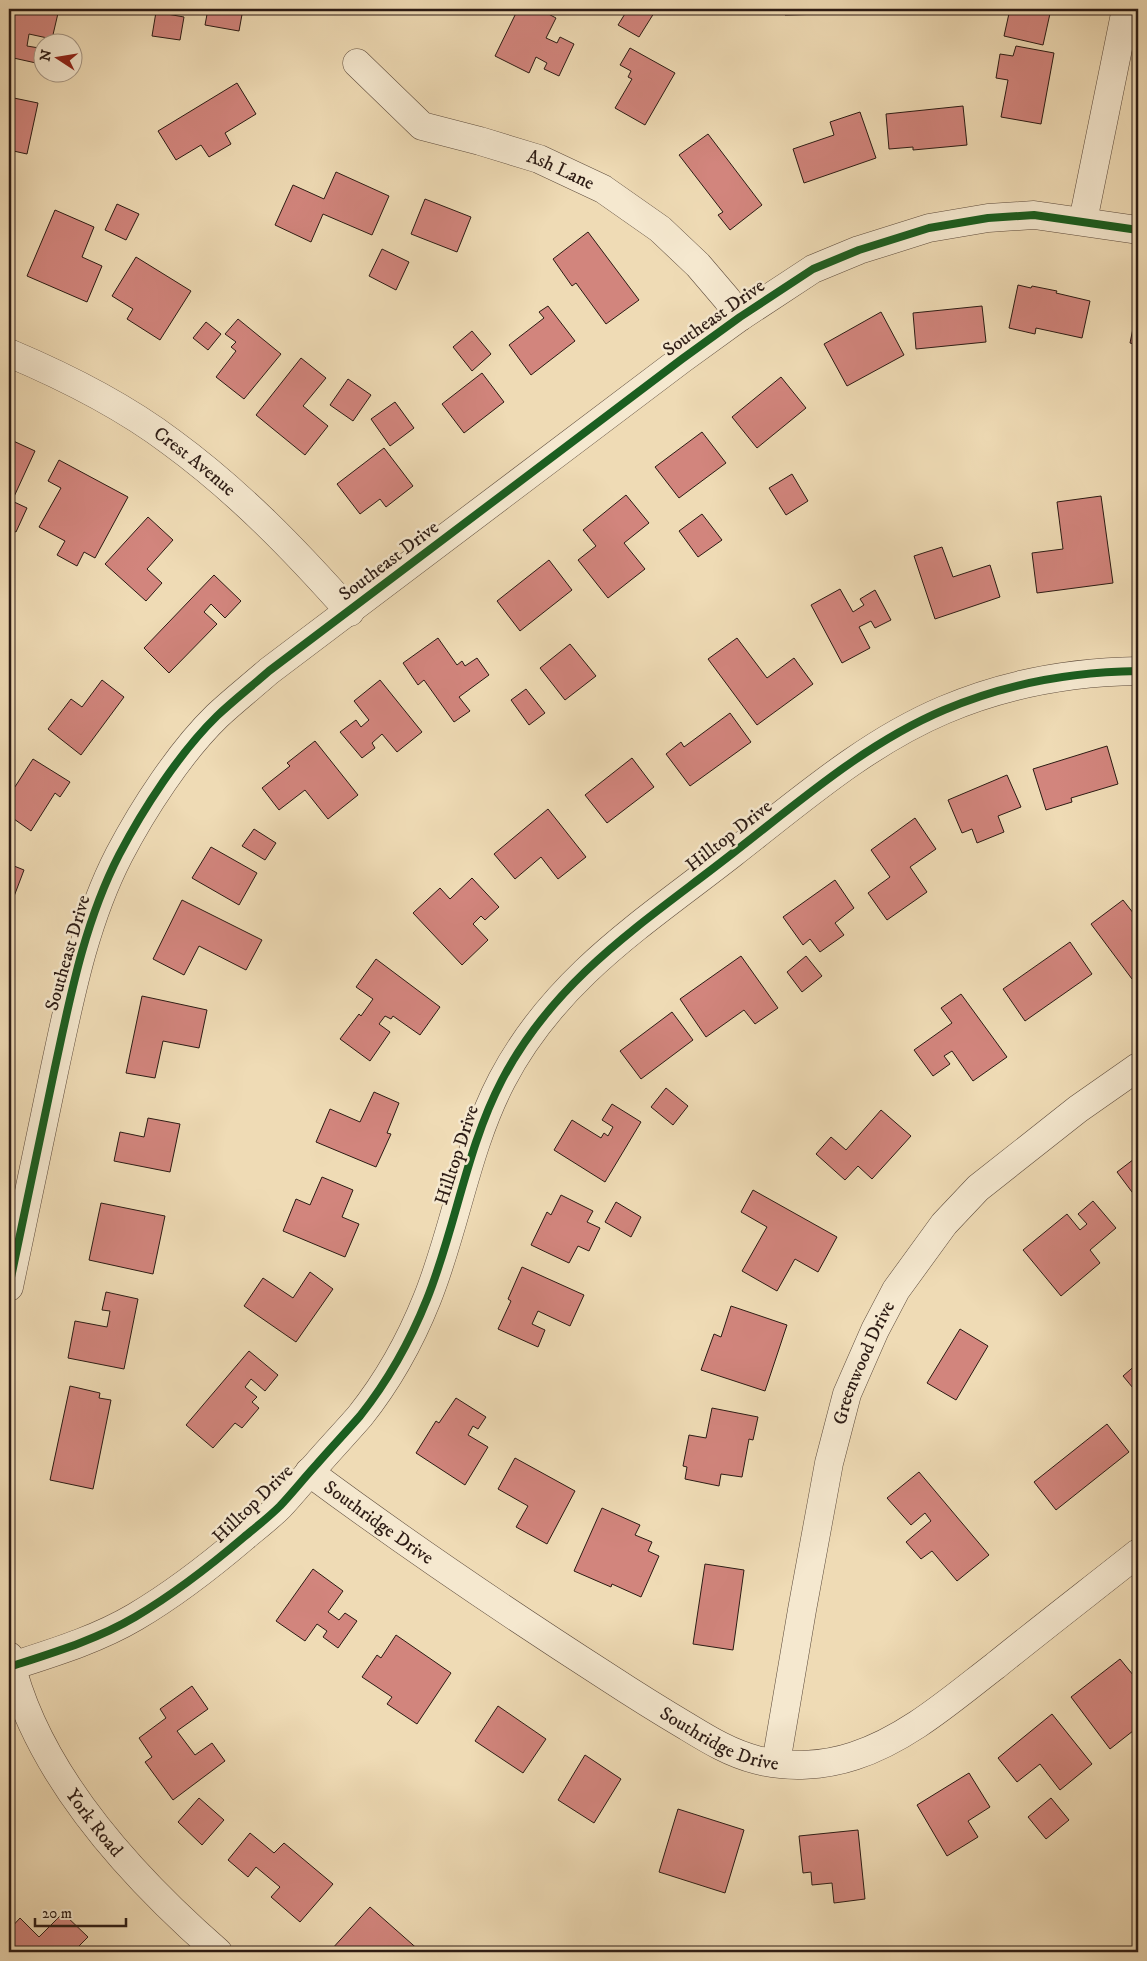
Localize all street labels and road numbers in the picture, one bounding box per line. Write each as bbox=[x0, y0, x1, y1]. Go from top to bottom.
street label: Ash Lane bbox=[524, 144, 598, 195]
street label: Southeast Drive bbox=[659, 274, 769, 362]
street label: Crest Avenue bbox=[149, 422, 241, 501]
street label: Southeast Drive bbox=[335, 516, 444, 606]
street label: Hilltop Drive bbox=[681, 795, 777, 877]
street label: Southeast Drive bbox=[41, 892, 96, 1013]
street label: Hilltop Drive bbox=[430, 1102, 484, 1208]
street label: Greenwood Drive bbox=[828, 1297, 900, 1427]
street label: Hilltop Drive bbox=[208, 1460, 298, 1548]
street label: Southridge Drive bbox=[319, 1475, 438, 1569]
street label: Southridge Drive bbox=[656, 1702, 780, 1775]
street label: York Road bbox=[61, 1784, 128, 1862]

